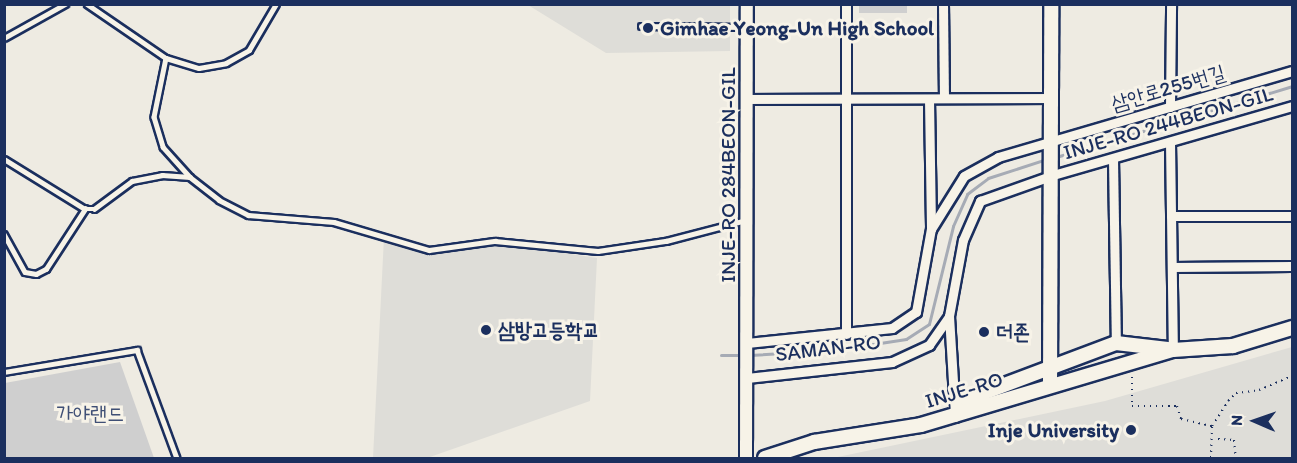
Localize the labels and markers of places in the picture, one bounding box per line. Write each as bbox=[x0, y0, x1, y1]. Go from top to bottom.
place label: Gimhae Yeong-Un High School bbox=[660, 15, 933, 41]
marker: Gimhae Yeong-Un High School bbox=[641, 21, 655, 35]
place label: 삼방고등학교 bbox=[498, 317, 599, 343]
place label: 더존 bbox=[996, 319, 1030, 345]
marker: 삼방고등학교 bbox=[479, 323, 493, 337]
marker: 더존 bbox=[977, 325, 991, 339]
place label: Inje University bbox=[988, 417, 1119, 443]
marker: Inje University bbox=[1124, 423, 1138, 437]

